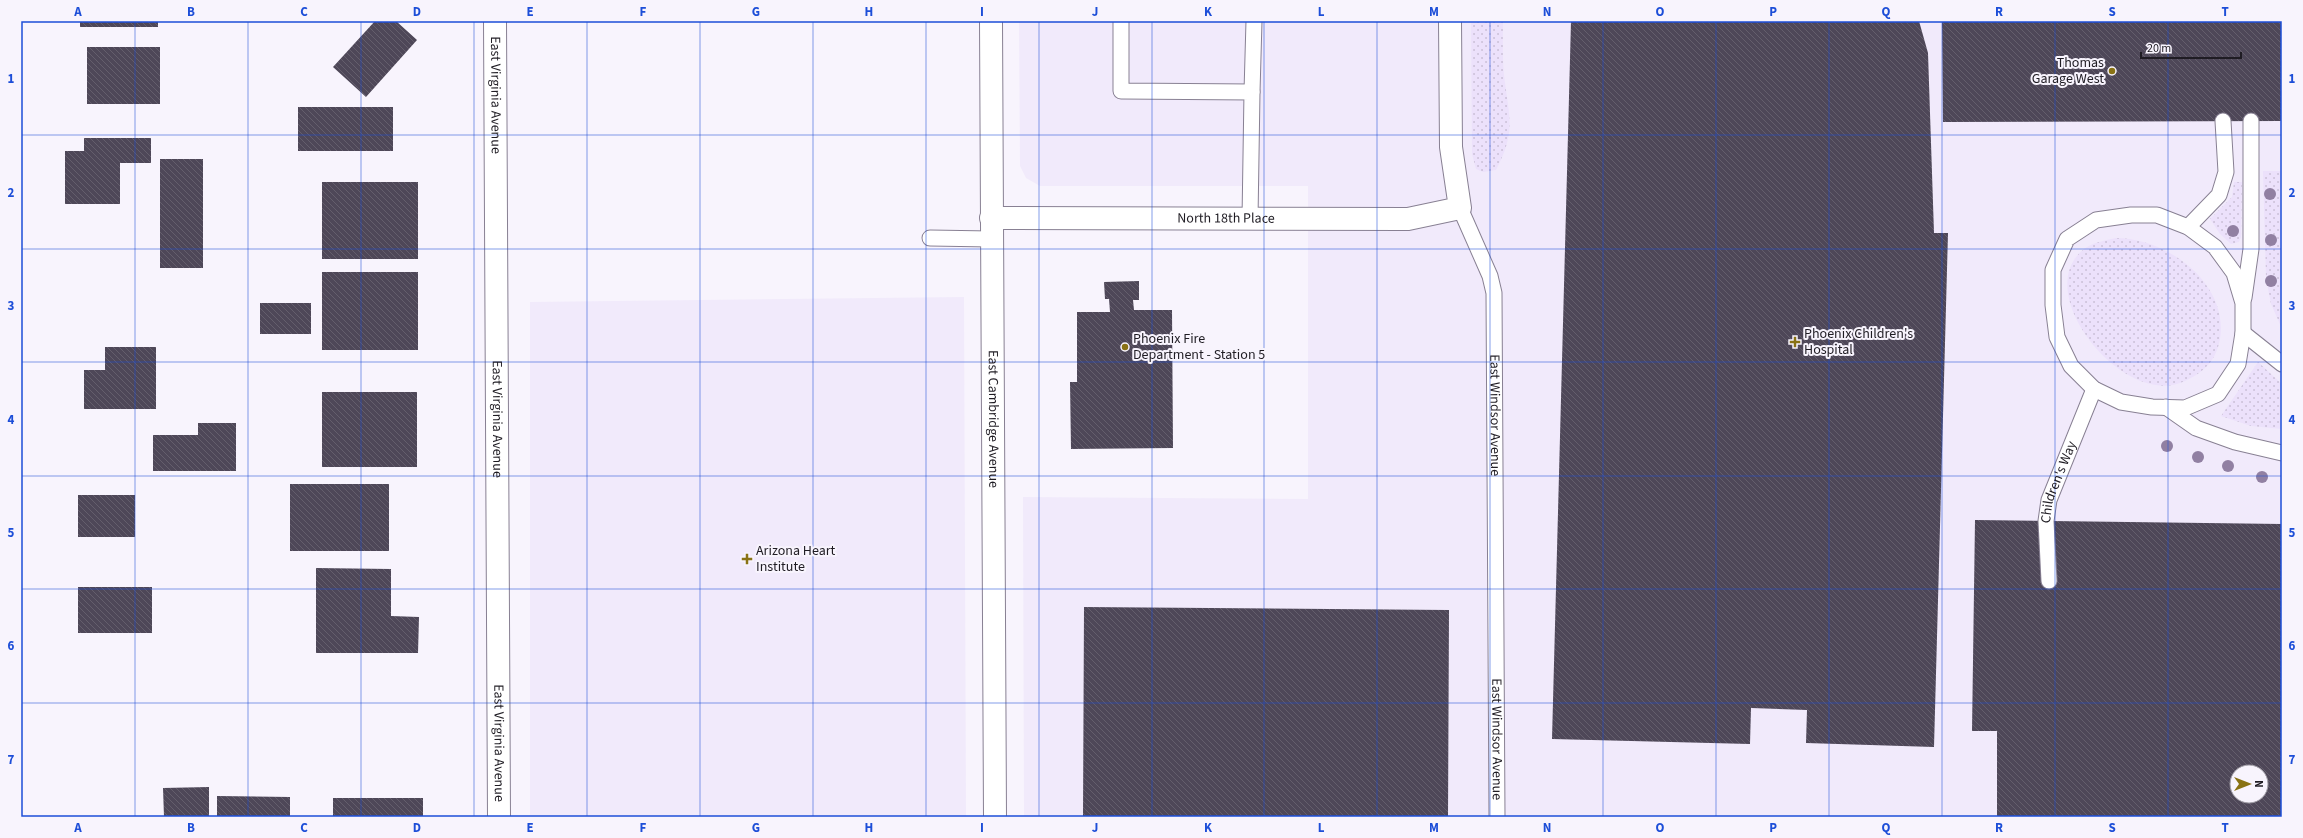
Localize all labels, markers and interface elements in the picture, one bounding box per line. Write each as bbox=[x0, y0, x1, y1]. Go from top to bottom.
text: A bbox=[73, 3, 82, 21]
text: B bbox=[187, 3, 195, 21]
text: C bbox=[300, 3, 308, 21]
text: D bbox=[413, 3, 421, 21]
text: E bbox=[526, 3, 534, 21]
text: F bbox=[640, 3, 647, 21]
text: G bbox=[752, 3, 760, 21]
text: H bbox=[865, 3, 873, 21]
text: I bbox=[980, 3, 984, 21]
text: J bbox=[1092, 3, 1098, 21]
text: K bbox=[1204, 3, 1213, 21]
text: L bbox=[1318, 3, 1325, 21]
text: M bbox=[1429, 3, 1439, 21]
text: N bbox=[1543, 3, 1551, 21]
text: O bbox=[1656, 3, 1665, 21]
text: P bbox=[1769, 3, 1777, 21]
text: Q bbox=[1882, 3, 1891, 21]
text: R bbox=[1995, 3, 2003, 21]
text: S bbox=[2108, 3, 2116, 21]
text: T bbox=[2221, 3, 2229, 21]
scale bar bbox=[2141, 34, 2241, 60]
street label: East Virginia Avenue bbox=[485, 36, 506, 154]
text: 20 m bbox=[2147, 40, 2171, 57]
place label: Thomas Garage West bbox=[2032, 53, 2104, 89]
marker: Thomas Garage West bbox=[2107, 66, 2117, 76]
text: 1 bbox=[8, 70, 15, 88]
text: 1 bbox=[2289, 70, 2296, 88]
text: 2 bbox=[8, 184, 15, 202]
text: 2 bbox=[2289, 184, 2296, 202]
street label: North 18th Place bbox=[1177, 208, 1275, 229]
text: 3 bbox=[8, 297, 15, 315]
text: 3 bbox=[2289, 297, 2296, 315]
place label: Phoenix Children's Hospital bbox=[1804, 324, 1913, 360]
place label: Phoenix Fire Department - Station 5 bbox=[1133, 329, 1265, 365]
marker: Phoenix Children's Hospital bbox=[1789, 336, 1801, 348]
marker: Phoenix Fire Department - Station 5 bbox=[1120, 342, 1130, 352]
street label: East Cambridge Avenue bbox=[983, 350, 1003, 488]
street label: East Windsor Avenue bbox=[1484, 354, 1505, 476]
street label: East Virginia Avenue bbox=[487, 360, 507, 478]
text: 4 bbox=[8, 411, 15, 429]
text: 4 bbox=[2289, 411, 2296, 429]
street label: Children's Way bbox=[2036, 438, 2082, 525]
text: 5 bbox=[8, 524, 15, 542]
text: 5 bbox=[2289, 524, 2296, 542]
place label: Arizona Heart Institute bbox=[756, 541, 836, 577]
marker: Arizona Heart Institute bbox=[741, 553, 753, 565]
text: 6 bbox=[8, 637, 15, 655]
text: 6 bbox=[2289, 637, 2296, 655]
street label: East Windsor Avenue bbox=[1486, 678, 1507, 800]
street label: East Virginia Avenue bbox=[488, 684, 509, 802]
text: 7 bbox=[8, 751, 15, 769]
text: 7 bbox=[2289, 751, 2296, 769]
north arrow bbox=[2229, 764, 2269, 804]
text: N bbox=[2251, 780, 2266, 788]
text: A bbox=[73, 819, 82, 837]
text: B bbox=[187, 819, 195, 837]
text: C bbox=[300, 819, 308, 837]
text: D bbox=[413, 819, 421, 837]
text: E bbox=[526, 819, 534, 837]
text: F bbox=[640, 819, 647, 837]
text: G bbox=[752, 819, 760, 837]
text: H bbox=[865, 819, 873, 837]
text: I bbox=[980, 819, 984, 837]
text: J bbox=[1092, 819, 1098, 837]
text: K bbox=[1204, 819, 1213, 837]
text: L bbox=[1318, 819, 1325, 837]
text: M bbox=[1429, 819, 1439, 837]
text: N bbox=[1543, 819, 1551, 837]
text: O bbox=[1656, 819, 1665, 837]
text: P bbox=[1769, 819, 1777, 837]
text: Q bbox=[1882, 819, 1891, 837]
text: R bbox=[1995, 819, 2003, 837]
text: S bbox=[2108, 819, 2116, 837]
text: T bbox=[2221, 819, 2229, 837]

